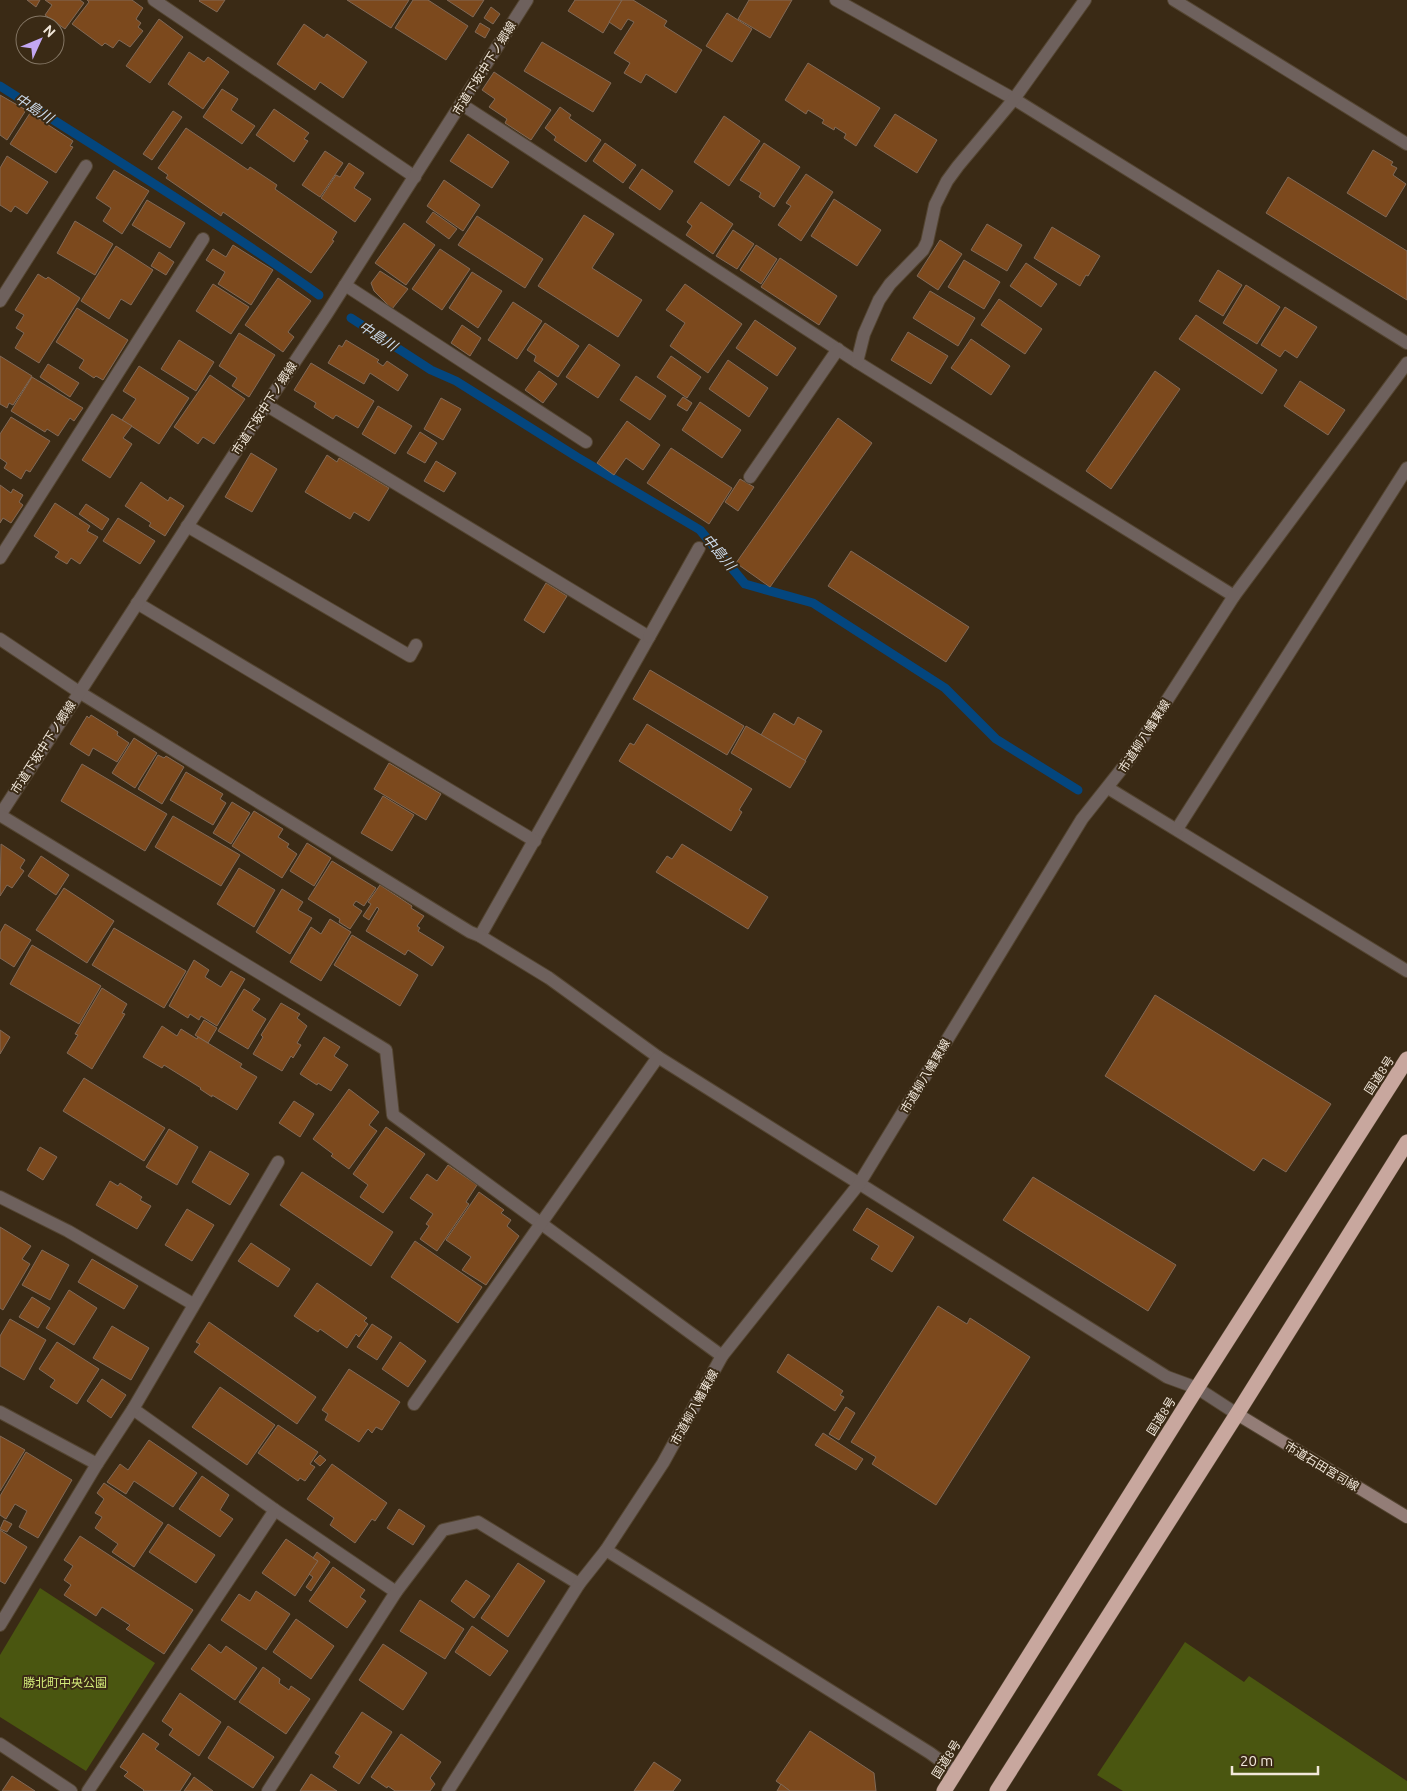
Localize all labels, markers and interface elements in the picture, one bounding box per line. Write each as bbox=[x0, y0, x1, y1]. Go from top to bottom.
north arrow bbox=[15, 15, 65, 65]
street label: 市道下坂中下ノ郷線 bbox=[450, 19, 518, 117]
text: N bbox=[40, 22, 59, 40]
water label: 中島川 bbox=[12, 90, 58, 127]
water label: 中島川 bbox=[356, 318, 402, 355]
street label: 市道下坂中下ノ郷線 bbox=[229, 359, 299, 457]
water label: 中島川 bbox=[699, 531, 740, 575]
street label: 市道柳八幡東線 bbox=[1116, 697, 1172, 775]
street label: 市道下坂中下ノ郷線 bbox=[8, 698, 78, 796]
street label: 市道柳八幡東線 bbox=[898, 1037, 952, 1115]
street label: 国道8号 bbox=[1362, 1054, 1396, 1096]
street label: 市道柳八幡東線 bbox=[668, 1367, 720, 1447]
street label: 国道8号 bbox=[1144, 1394, 1178, 1438]
street label: 市道石田宮司線 bbox=[1283, 1439, 1361, 1493]
park label: 勝北町中央公園 bbox=[23, 1676, 107, 1689]
street label: 国道8号 bbox=[929, 1737, 963, 1781]
scale bar bbox=[1232, 1744, 1318, 1776]
text: 20 m bbox=[1240, 1752, 1273, 1769]

